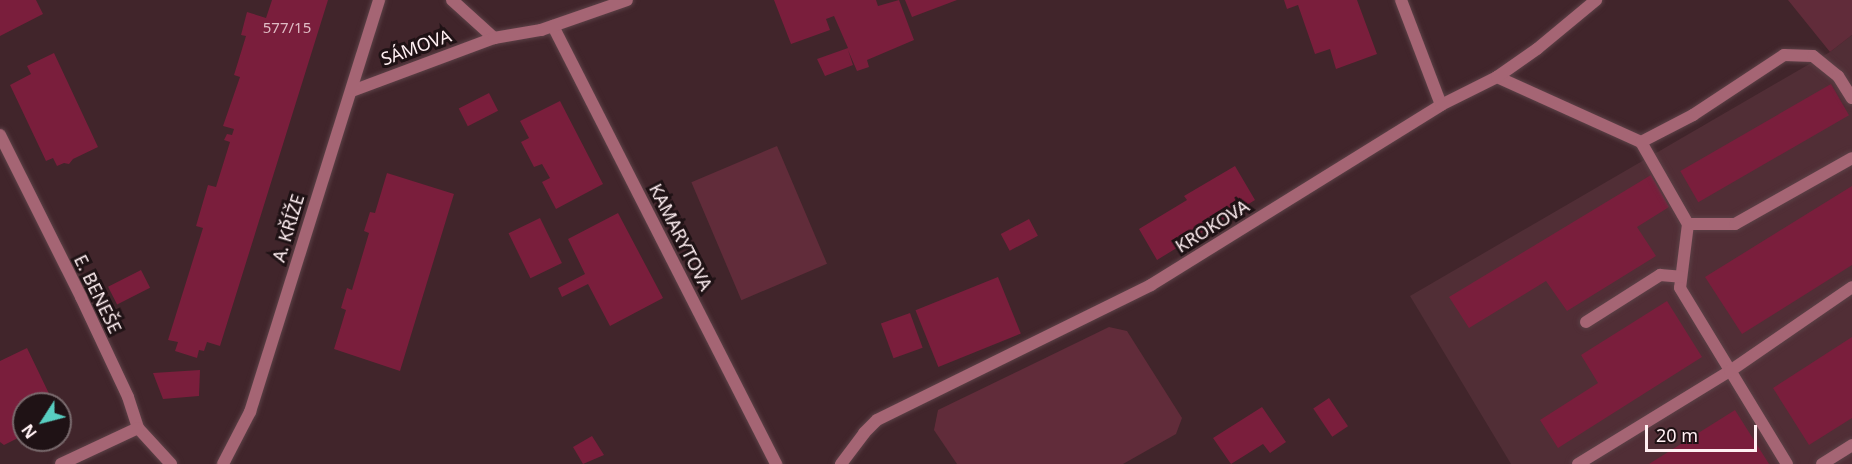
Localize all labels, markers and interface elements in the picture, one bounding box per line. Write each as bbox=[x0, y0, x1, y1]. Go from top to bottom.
house number: 577/15 bbox=[263, 19, 311, 37]
street label: SÁMOVA bbox=[378, 24, 454, 70]
street label: KAMARYTOVA bbox=[645, 180, 717, 294]
street label: A. KŘÍŽE bbox=[267, 191, 309, 265]
street label: KROKOVA bbox=[1171, 195, 1253, 257]
street label: E. BENEŠE bbox=[70, 251, 126, 337]
north arrow bbox=[12, 392, 72, 452]
scale bar bbox=[1648, 413, 1760, 451]
text: N bbox=[16, 420, 42, 443]
text: 20 m bbox=[1656, 423, 1698, 447]

